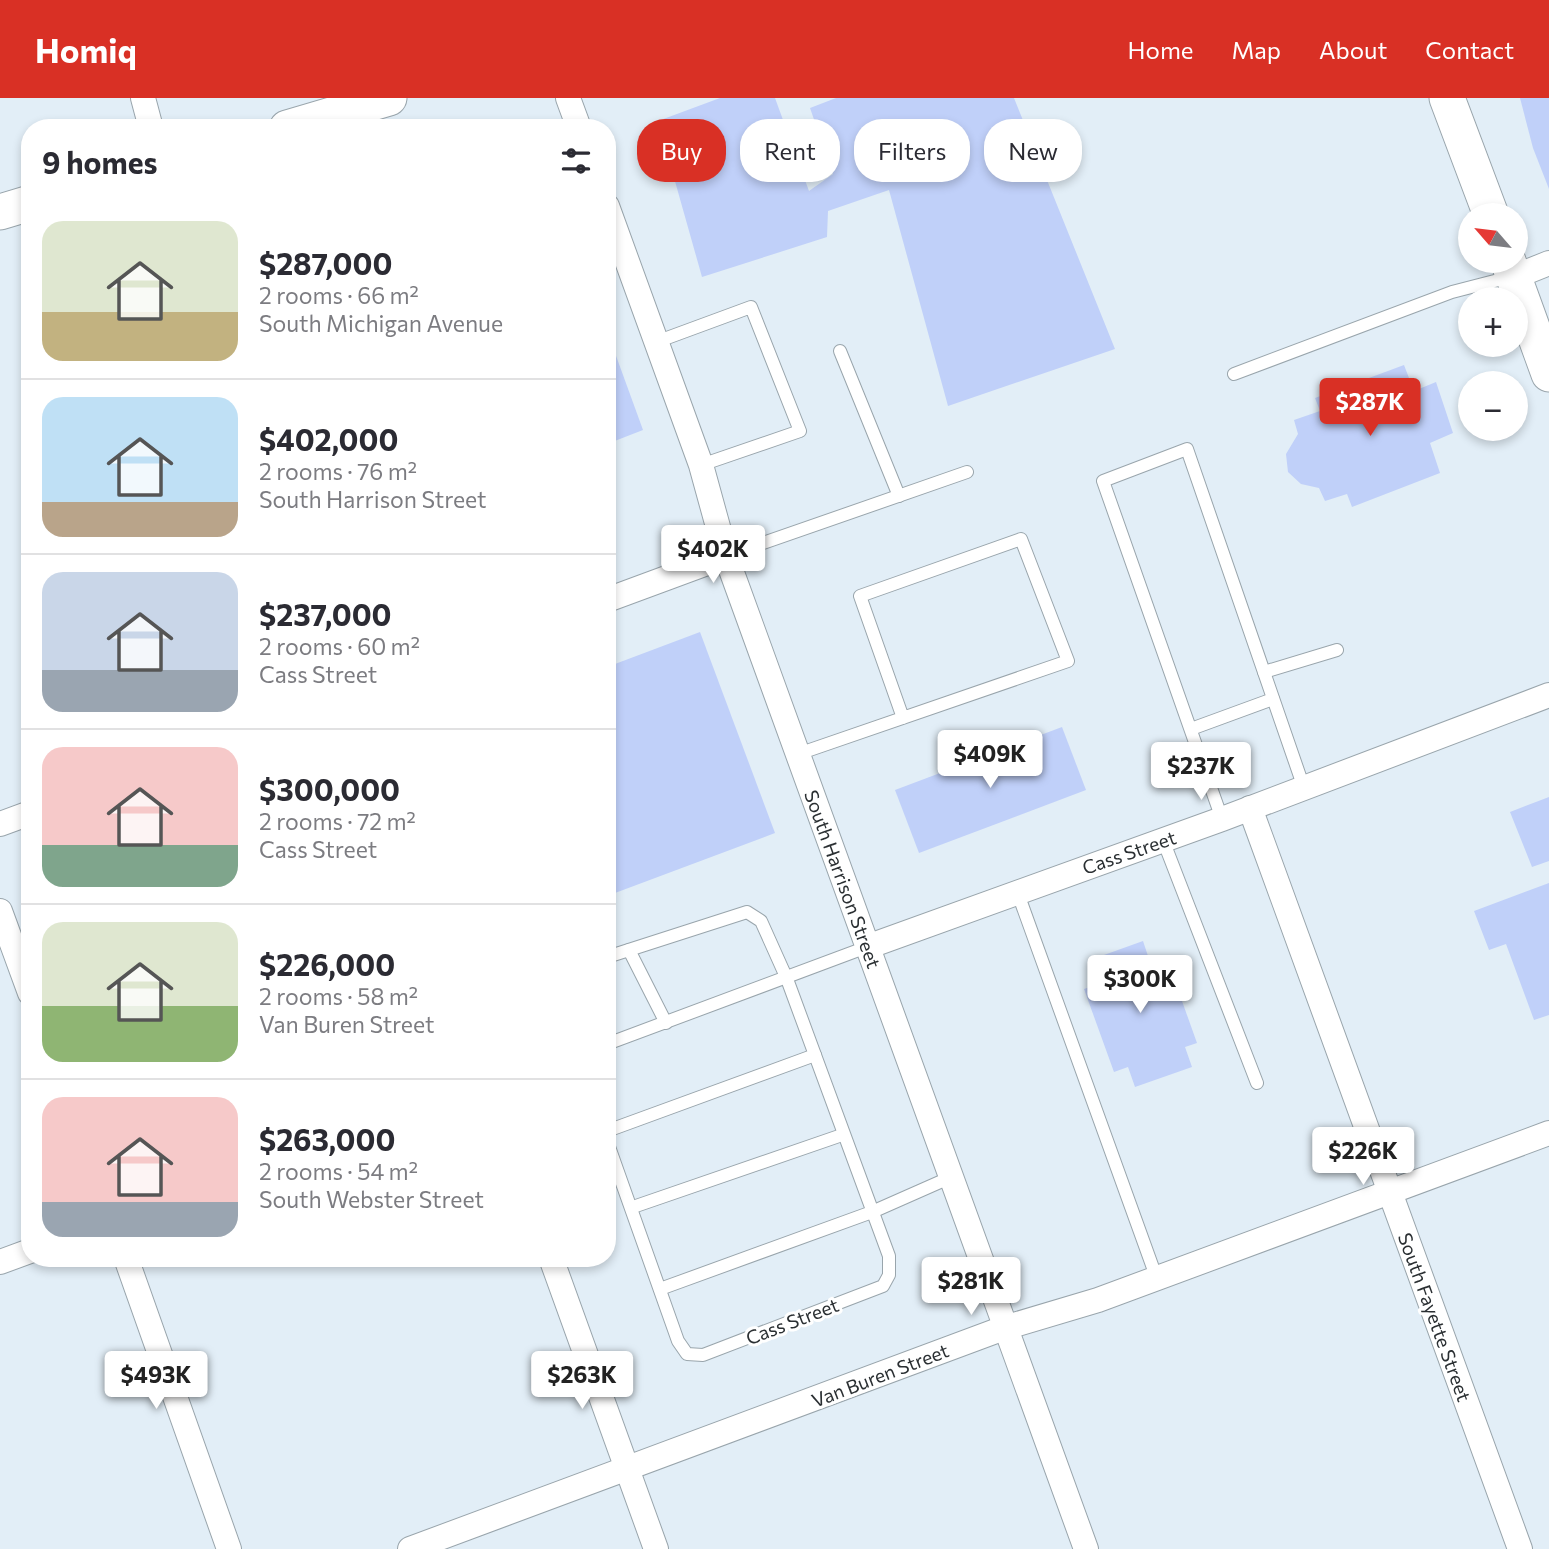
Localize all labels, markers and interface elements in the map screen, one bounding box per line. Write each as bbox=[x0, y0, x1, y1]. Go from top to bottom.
text: Homiq bbox=[35, 29, 137, 70]
text: Home bbox=[1128, 35, 1194, 64]
text: Map bbox=[1232, 35, 1281, 64]
text: About bbox=[1319, 35, 1387, 64]
text: Contact bbox=[1425, 35, 1514, 64]
chip: Buy bbox=[637, 119, 726, 182]
chip: Rent bbox=[740, 119, 840, 182]
chip: Filters bbox=[854, 119, 970, 182]
chip: New bbox=[984, 119, 1082, 182]
icon: filters bbox=[557, 142, 595, 180]
text: 9 homes bbox=[42, 143, 157, 180]
north arrow bbox=[1458, 203, 1528, 273]
map controls bbox=[1458, 203, 1528, 441]
text: $287,000 bbox=[259, 244, 392, 281]
icon: home bbox=[98, 249, 182, 333]
text: 2 rooms · 66 m² bbox=[259, 281, 419, 309]
button: + bbox=[1458, 287, 1528, 357]
text: South Michigan Avenue bbox=[259, 309, 503, 337]
button: − bbox=[1458, 371, 1528, 441]
pin: $287K bbox=[1321, 378, 1419, 438]
text: $287K bbox=[1336, 387, 1404, 415]
text: $402,000 bbox=[259, 420, 398, 457]
icon: home bbox=[98, 425, 182, 509]
text: 2 rooms · 76 m² bbox=[259, 457, 417, 485]
text: South Harrison Street bbox=[259, 485, 486, 513]
pin: $402K bbox=[664, 526, 762, 585]
text: $402K bbox=[677, 534, 749, 562]
text: $237,000 bbox=[259, 595, 392, 632]
icon: home bbox=[98, 600, 182, 684]
text: 2 rooms · 60 m² bbox=[259, 632, 420, 660]
text: Cass Street bbox=[259, 660, 377, 688]
pin: $409K bbox=[941, 730, 1039, 790]
text: $409K bbox=[954, 739, 1026, 767]
pin: $237K bbox=[1152, 742, 1250, 802]
text: $237K bbox=[1167, 751, 1235, 779]
text: $300,000 bbox=[259, 770, 400, 807]
icon: home bbox=[98, 775, 182, 859]
street label: South Harrison Street bbox=[800, 787, 886, 971]
text: 2 rooms · 72 m² bbox=[259, 807, 416, 835]
street label: Cass Street bbox=[1079, 825, 1179, 879]
text: Cass Street bbox=[259, 835, 377, 863]
text: $226,000 bbox=[259, 945, 395, 982]
icon: home bbox=[98, 950, 182, 1034]
pin: $300K bbox=[1091, 956, 1189, 1015]
text: $300K bbox=[1103, 964, 1177, 992]
text: 2 rooms · 58 m² bbox=[259, 982, 418, 1010]
text: Van Buren Street bbox=[259, 1010, 434, 1038]
text: $263,000 bbox=[259, 1120, 395, 1157]
icon: home bbox=[98, 1125, 182, 1209]
pin: $226K bbox=[1314, 1128, 1412, 1187]
text: $226K bbox=[1328, 1136, 1398, 1164]
text: 2 rooms · 54 m² bbox=[259, 1157, 418, 1185]
text: South Webster Street bbox=[259, 1185, 484, 1213]
street label: South Fayette Street bbox=[1394, 1230, 1476, 1405]
pin: $281K bbox=[922, 1258, 1020, 1317]
text: $281K bbox=[938, 1266, 1004, 1294]
street label: Cass Street bbox=[742, 1293, 842, 1349]
street label: Van Buren Street bbox=[808, 1338, 952, 1412]
pin: $493K bbox=[107, 1352, 205, 1411]
pin: $263K bbox=[533, 1352, 631, 1411]
text: $493K bbox=[121, 1360, 191, 1388]
text: $263K bbox=[547, 1360, 617, 1388]

